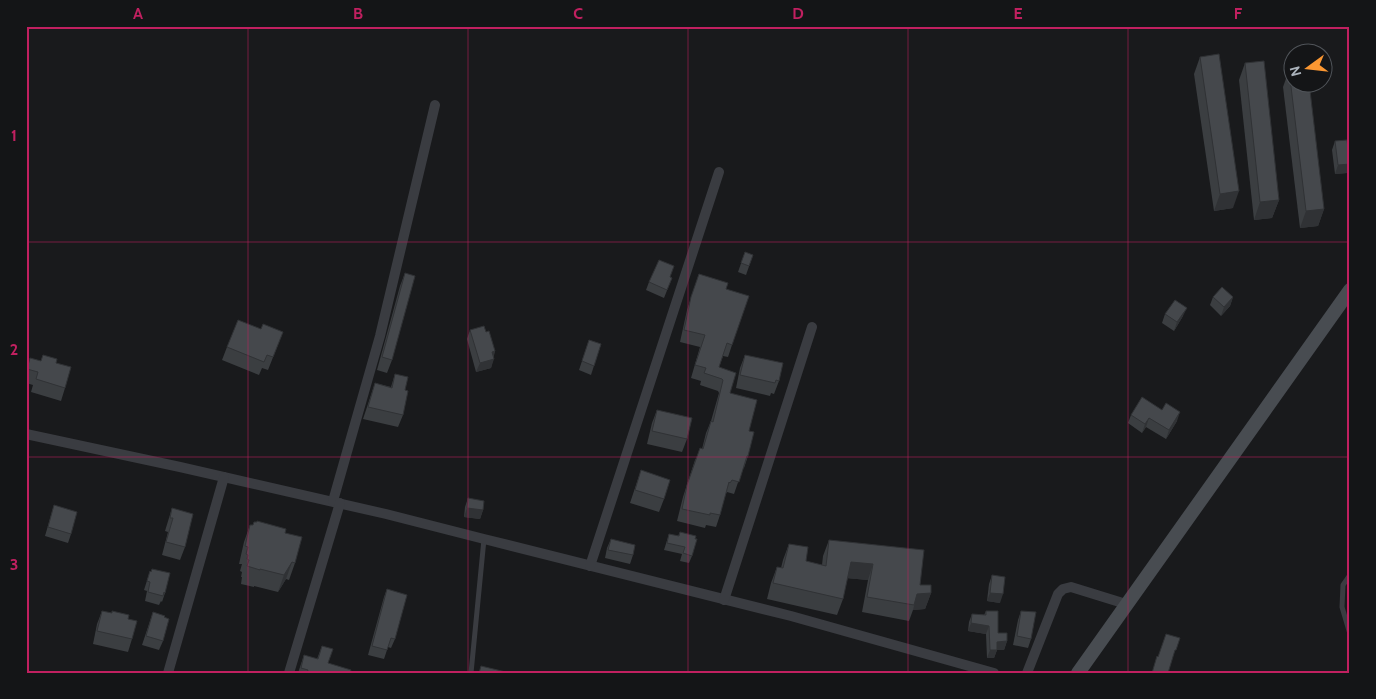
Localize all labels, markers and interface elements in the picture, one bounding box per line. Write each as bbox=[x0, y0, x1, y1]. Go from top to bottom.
text: A bbox=[133, 4, 143, 23]
text: B bbox=[353, 4, 363, 23]
text: C bbox=[573, 4, 583, 23]
text: D bbox=[792, 4, 804, 23]
text: E bbox=[1013, 4, 1023, 23]
text: F bbox=[1234, 4, 1243, 23]
north arrow bbox=[1284, 42, 1334, 92]
text: N bbox=[1285, 64, 1305, 78]
text: 1 bbox=[11, 126, 17, 145]
text: 2 bbox=[10, 340, 18, 359]
text: 3 bbox=[10, 555, 18, 574]

